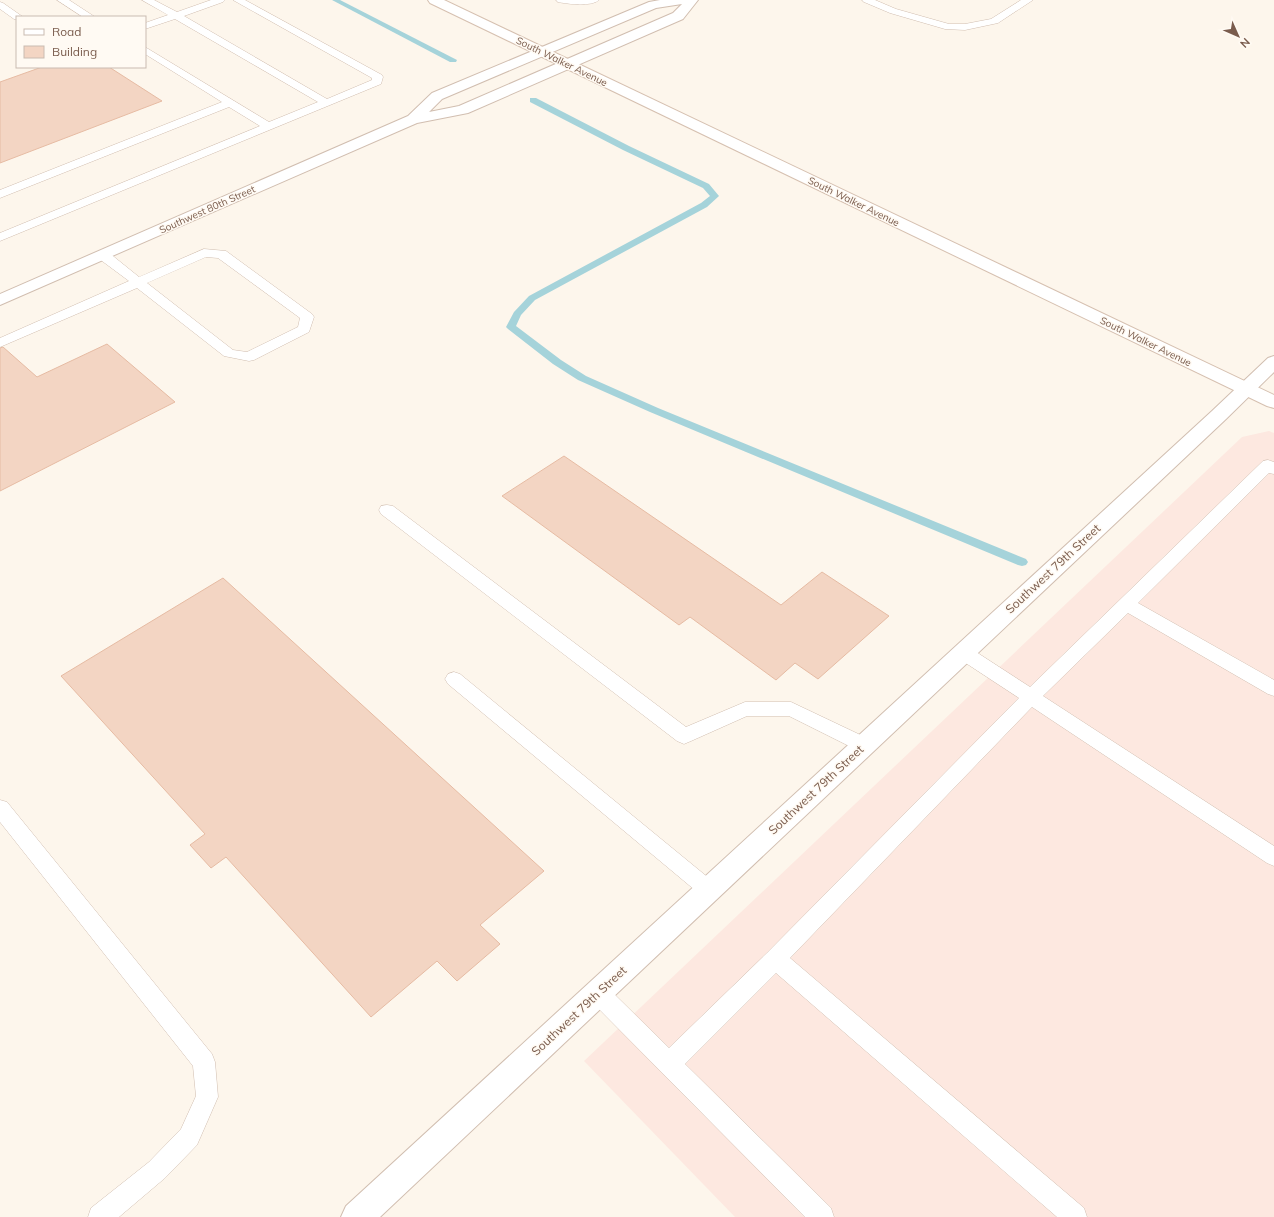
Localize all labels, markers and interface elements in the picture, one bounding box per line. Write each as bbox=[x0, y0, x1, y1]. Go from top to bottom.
legend bbox=[16, 16, 146, 68]
north arrow bbox=[1218, 16, 1258, 56]
text: Road bbox=[52, 24, 81, 39]
street label: South Walker Avenue bbox=[514, 34, 610, 89]
text: N bbox=[1237, 35, 1253, 51]
text: Building bbox=[52, 44, 97, 59]
street label: South Walker Avenue bbox=[806, 174, 902, 229]
street label: Southwest 80th Street bbox=[157, 182, 258, 236]
street label: South Walker Avenue bbox=[1098, 314, 1194, 369]
street label: Southwest 79th Street bbox=[1002, 521, 1103, 617]
street label: Southwest 79th Street bbox=[765, 742, 866, 838]
street label: Southwest 79th Street bbox=[528, 963, 629, 1059]

